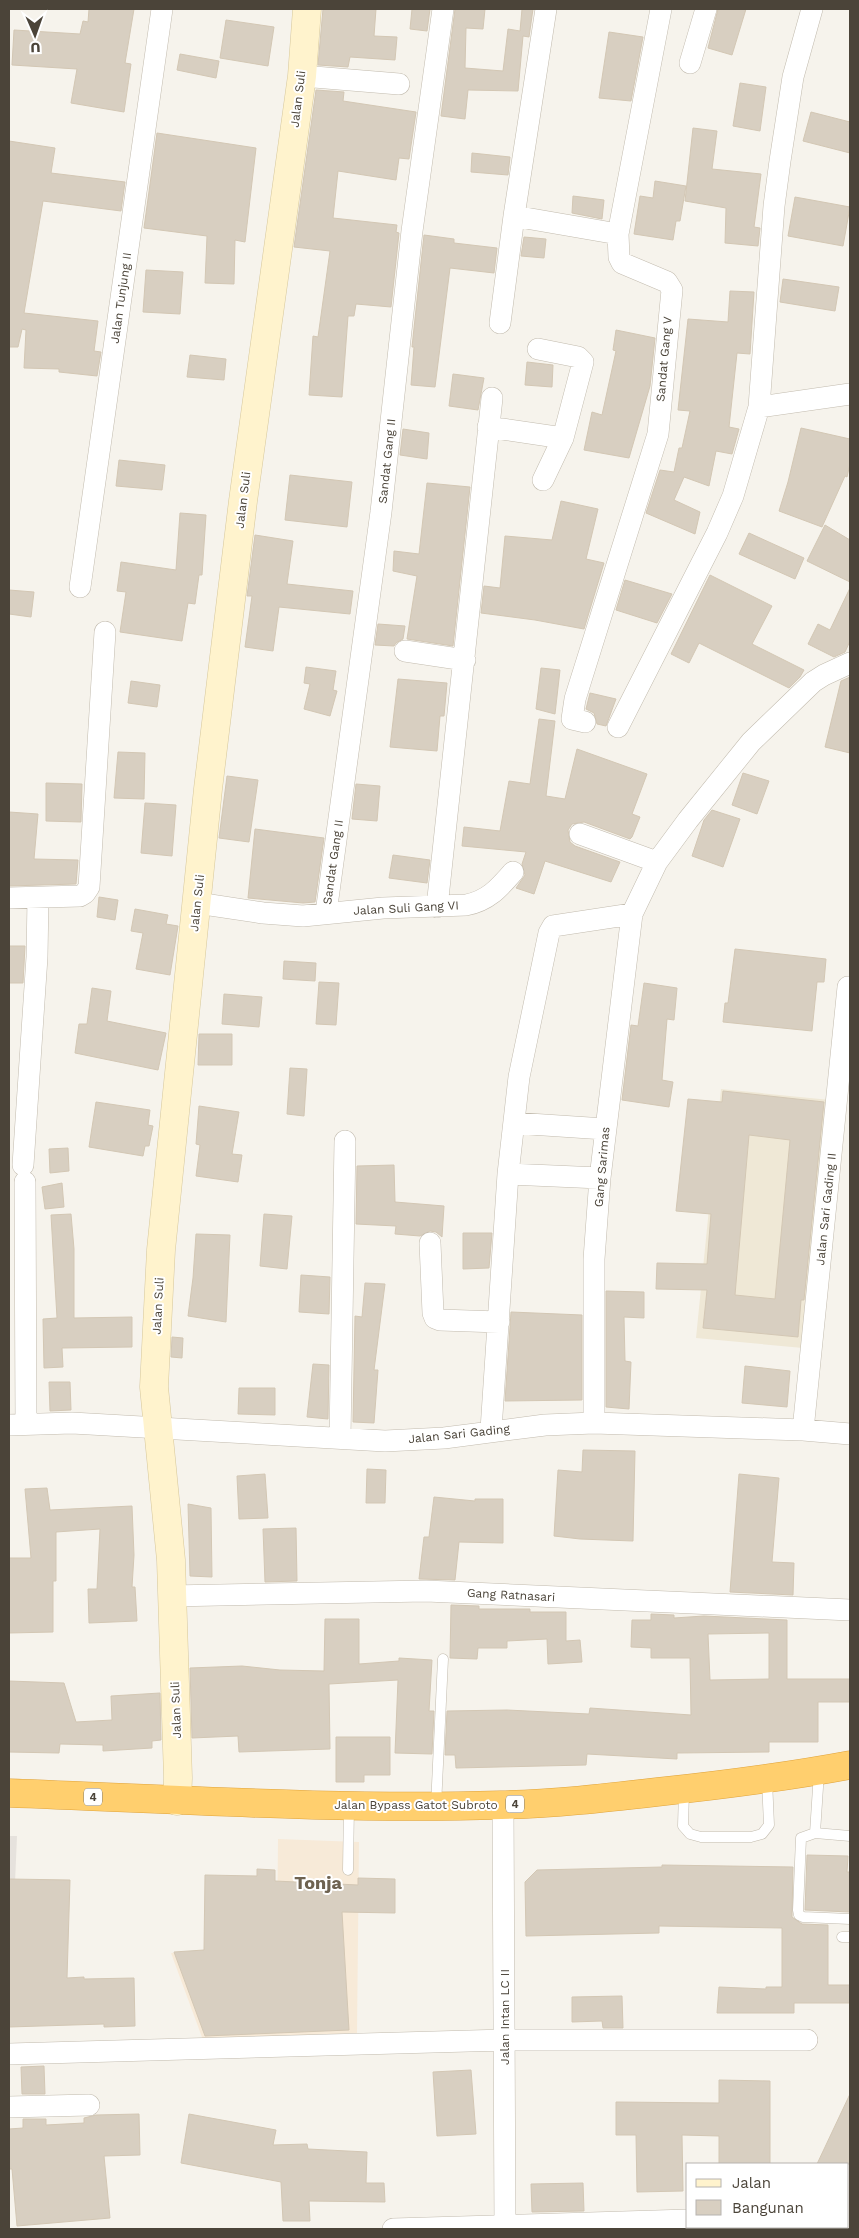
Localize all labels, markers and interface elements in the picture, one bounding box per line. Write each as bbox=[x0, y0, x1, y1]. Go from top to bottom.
north arrow bbox=[10, 10, 60, 60]
text: U bbox=[30, 40, 41, 56]
street label: Jalan Suli bbox=[288, 70, 308, 128]
street label: Jalan Tunjung II bbox=[108, 252, 134, 344]
street label: Sandat Gang V bbox=[653, 315, 675, 402]
street label: Sandat Gang II bbox=[376, 418, 398, 504]
street label: Jalan Suli bbox=[233, 471, 253, 529]
street label: Sandat Gang II bbox=[320, 819, 346, 905]
street label: Jalan Suli bbox=[187, 874, 207, 932]
street label: Jalan Suli Gang VI bbox=[353, 898, 459, 918]
street label: Gang Sarimas bbox=[592, 1126, 612, 1208]
street label: Jalan Sari Gading II bbox=[813, 1152, 839, 1266]
street label: Jalan Suli bbox=[150, 1277, 166, 1335]
street label: Jalan Sari Gading bbox=[408, 1422, 511, 1446]
street label: Gang Ratnasari bbox=[467, 1586, 555, 1604]
street label: Jalan Suli bbox=[168, 1681, 184, 1739]
road number: 4 bbox=[84, 1788, 102, 1805]
road number: 4 bbox=[506, 1796, 524, 1812]
street label: Jalan Bypass Gatot Subroto bbox=[334, 1798, 498, 1812]
district label: Tonja bbox=[294, 1872, 342, 1893]
street label: Jalan Intan LC II bbox=[498, 1969, 512, 2065]
legend bbox=[686, 2163, 849, 2228]
text: Jalan bbox=[732, 2174, 771, 2192]
text: Bangunan bbox=[732, 2199, 804, 2217]

